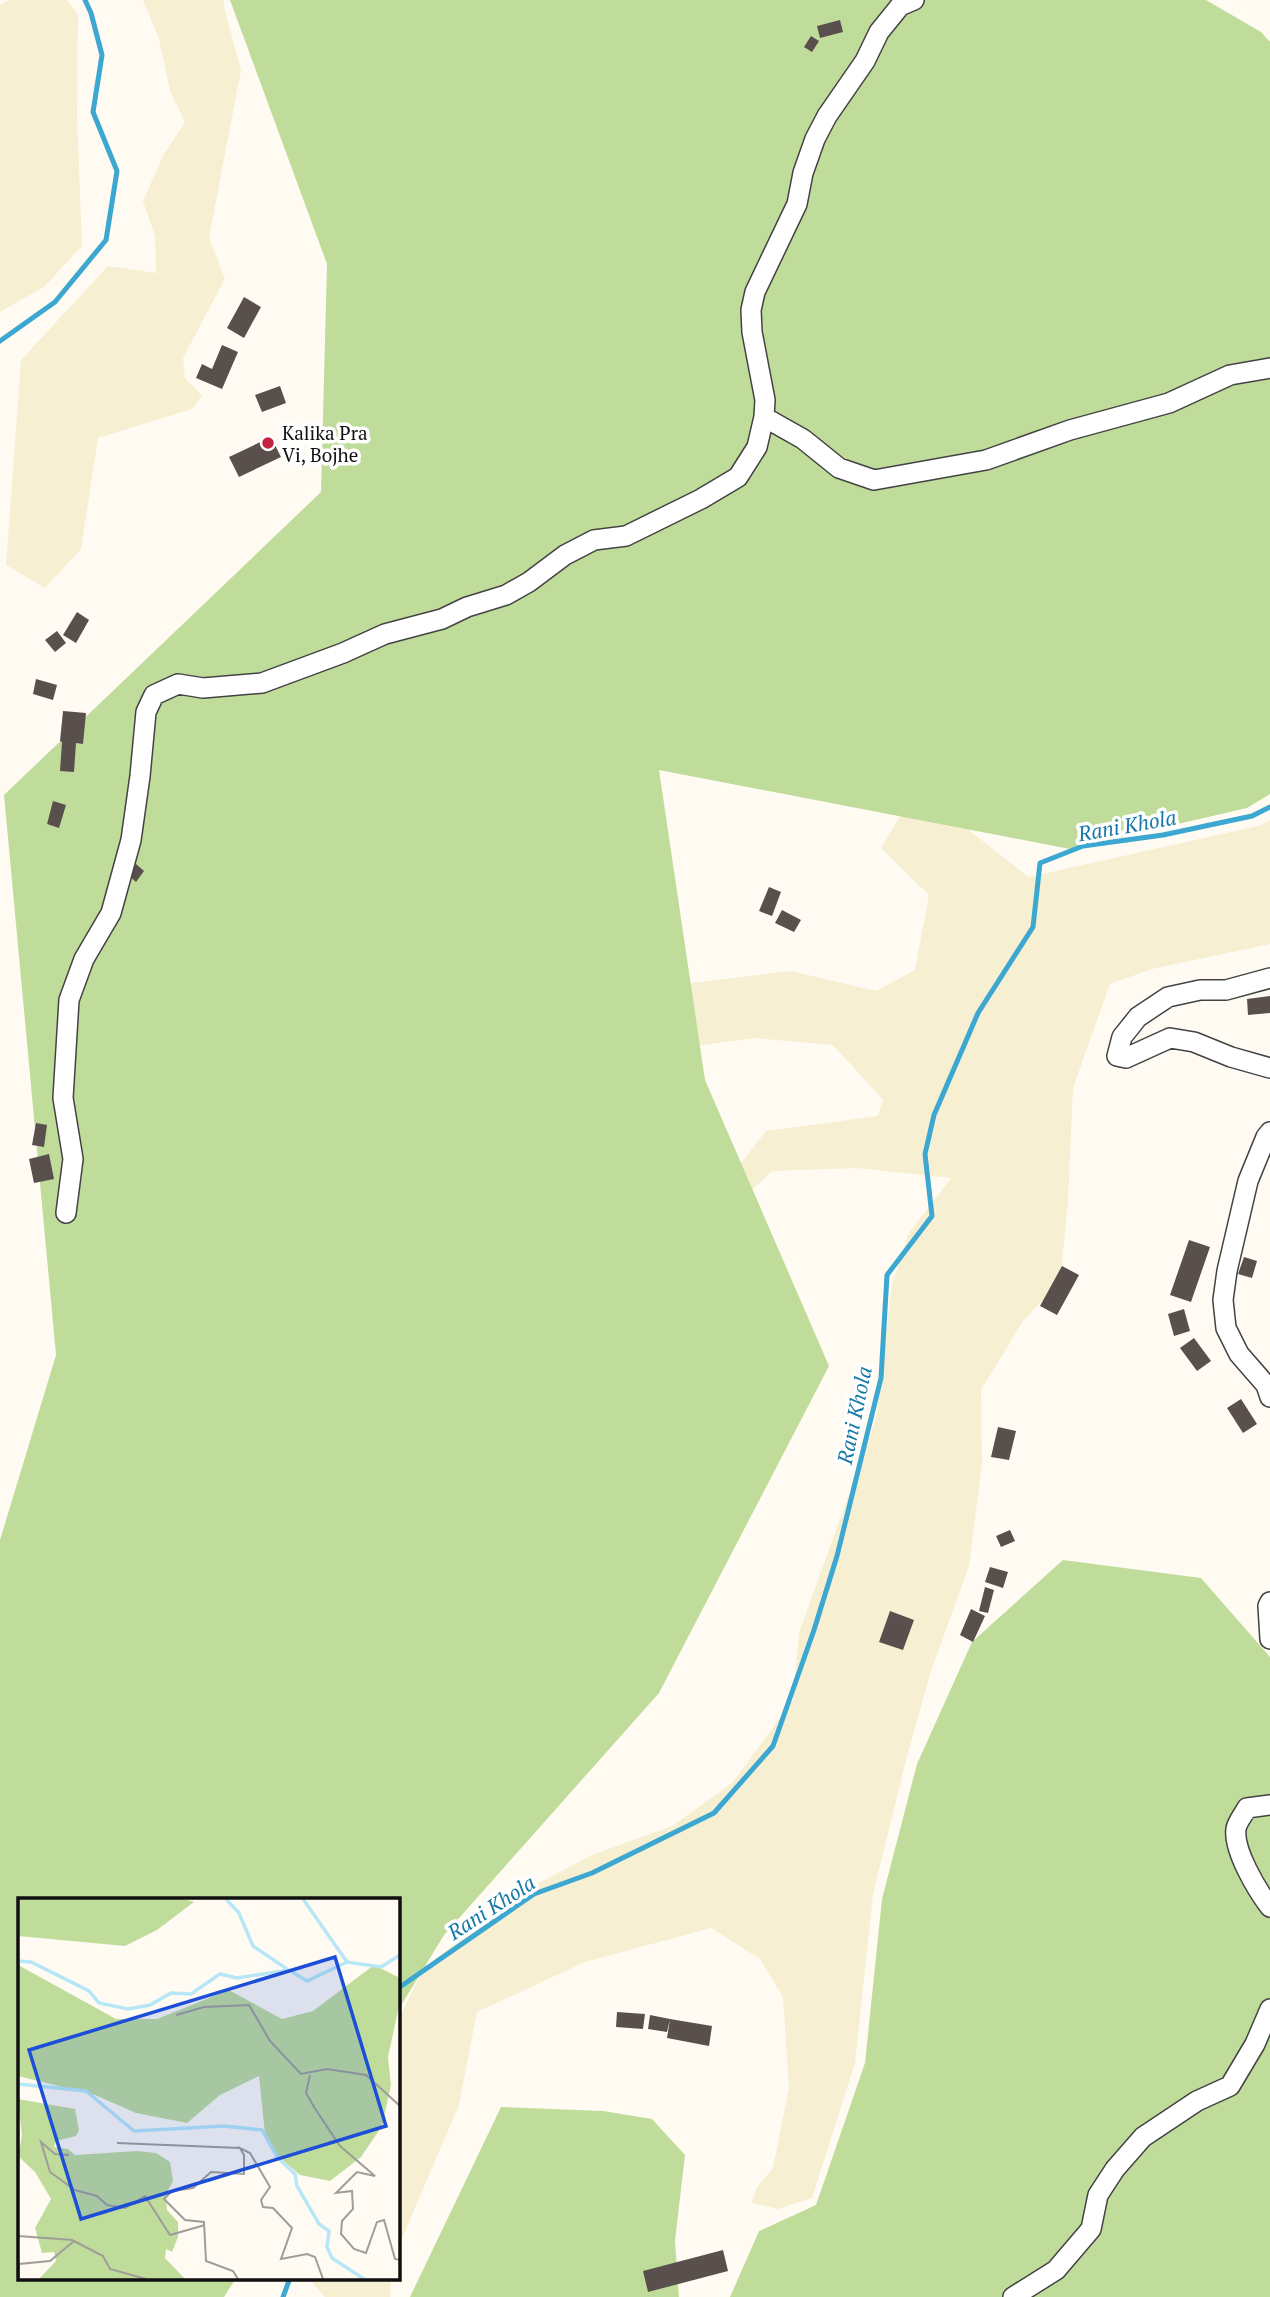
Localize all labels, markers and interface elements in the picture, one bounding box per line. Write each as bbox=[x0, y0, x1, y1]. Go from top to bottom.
place label: Kalika Pra Vi, Bojhe bbox=[282, 420, 368, 467]
marker: Kalika Pra Vi, Bojhe bbox=[260, 435, 276, 451]
water label: Rani Khola bbox=[1075, 803, 1178, 848]
water label: Rani Khola bbox=[830, 1364, 878, 1467]
water label: Rani Khola bbox=[441, 1868, 540, 1946]
inset map bbox=[18, 1898, 399, 2280]

